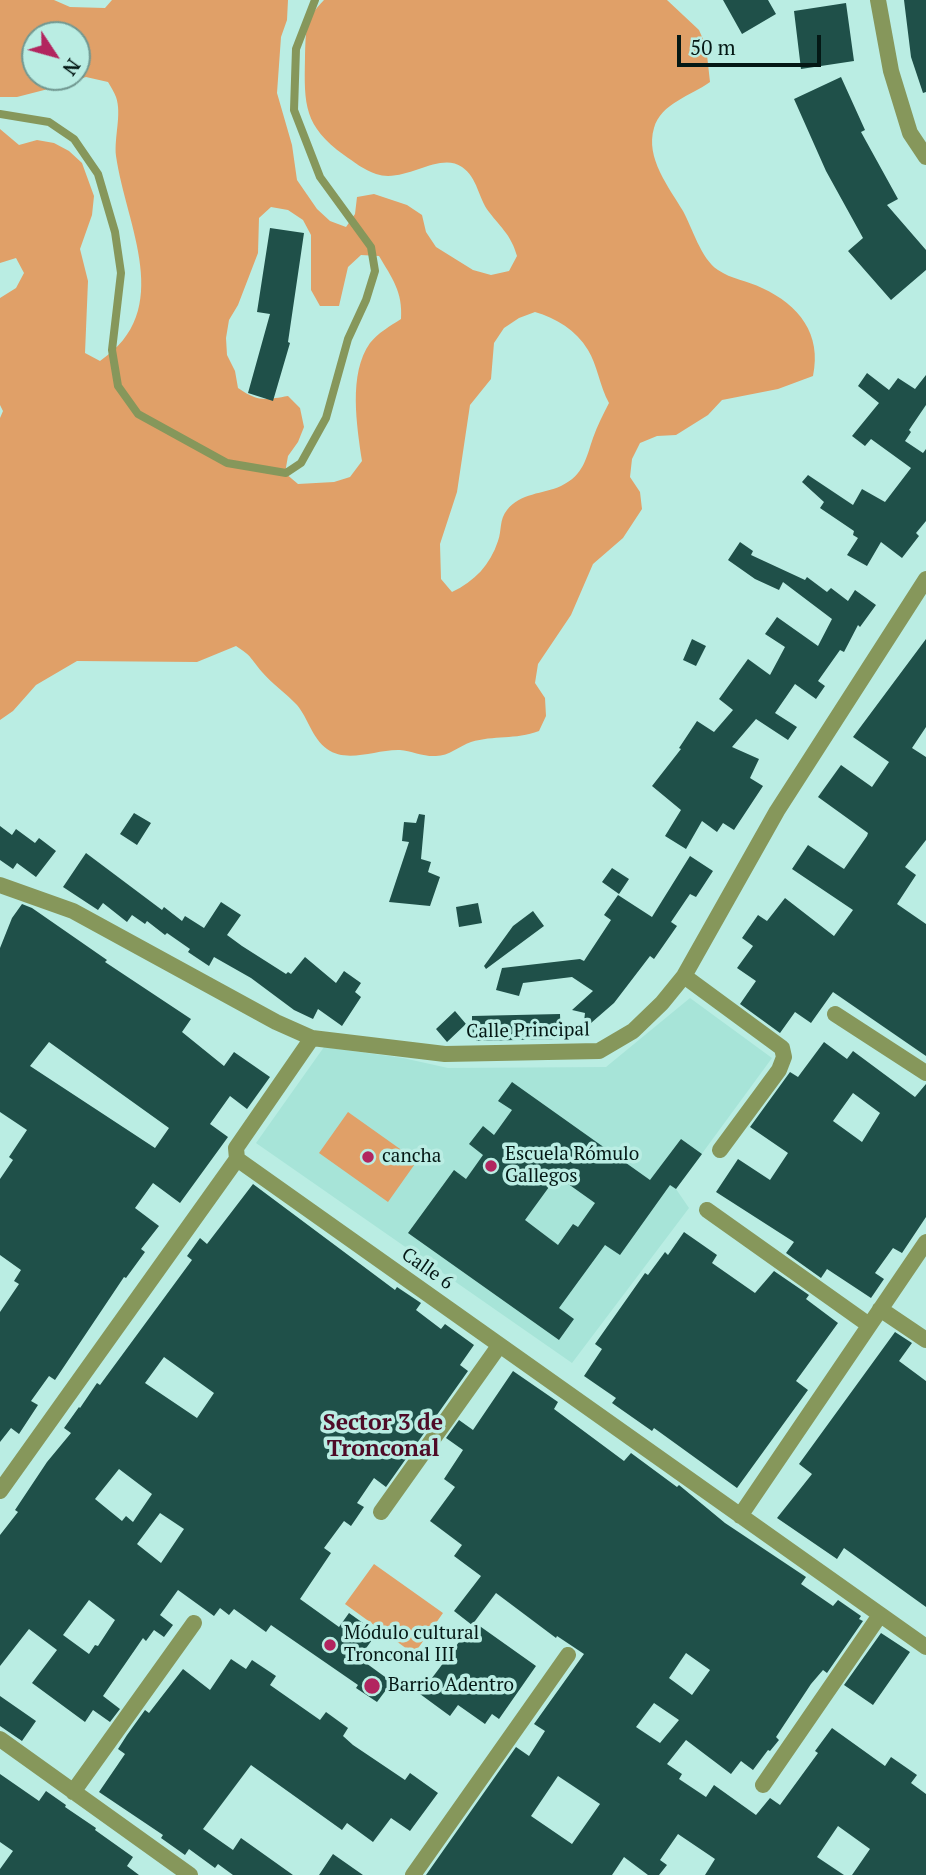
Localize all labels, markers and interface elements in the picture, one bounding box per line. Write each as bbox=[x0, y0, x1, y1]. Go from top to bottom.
north arrow bbox=[21, 21, 91, 91]
scale bar bbox=[681, 21, 824, 65]
text: 50 m bbox=[690, 33, 736, 61]
text: N bbox=[57, 54, 86, 81]
street label: Calle Principal bbox=[466, 1019, 590, 1043]
place label: Escuela Rómulo Gallegos bbox=[505, 1144, 639, 1188]
place label: cancha bbox=[382, 1146, 441, 1168]
marker: cancha bbox=[360, 1149, 376, 1165]
marker: Escuela Rómulo Gallegos bbox=[483, 1158, 499, 1174]
street label: Calle 6 bbox=[397, 1243, 457, 1295]
district label: Sector 3 de Tronconal bbox=[323, 1409, 443, 1463]
place label: Módulo cultural Tronconal III bbox=[344, 1623, 479, 1667]
marker: Módulo cultural Tronconal III bbox=[322, 1637, 338, 1653]
place label: Barrio Adentro bbox=[388, 1675, 514, 1697]
marker: Barrio Adentro bbox=[362, 1676, 382, 1696]

